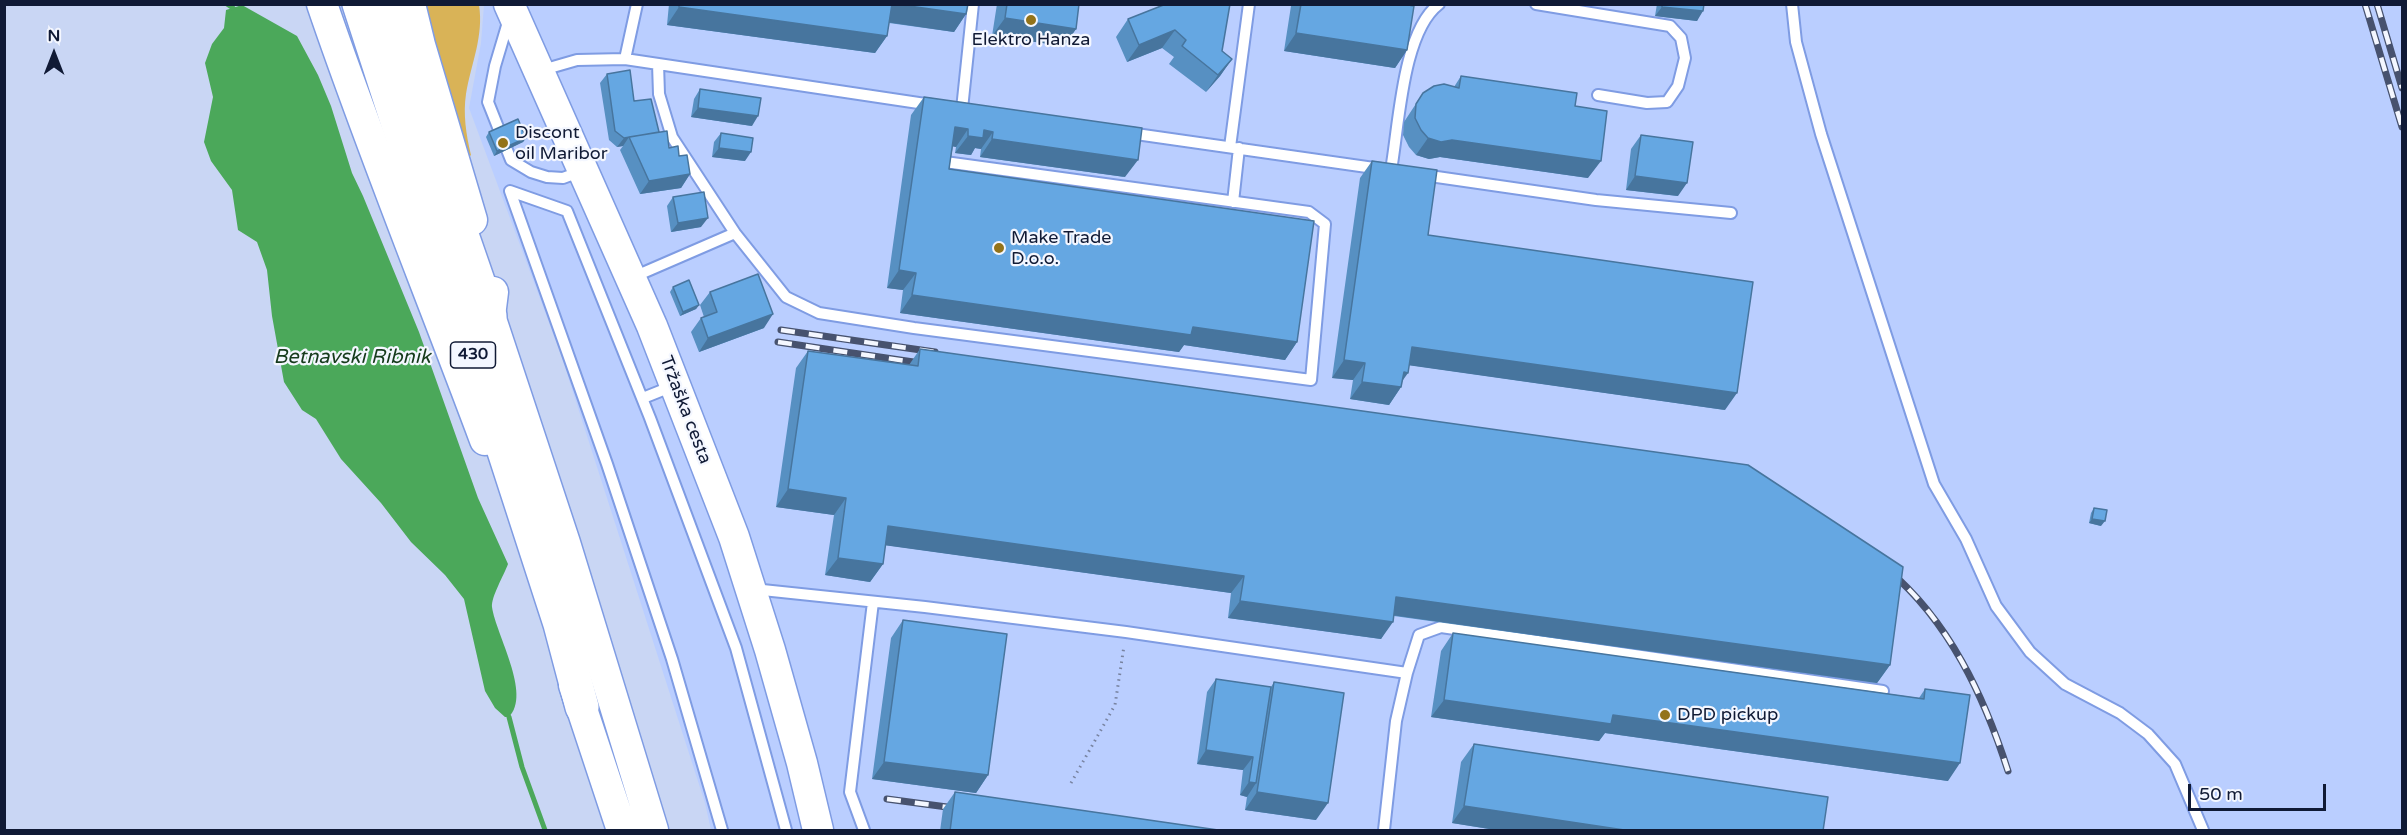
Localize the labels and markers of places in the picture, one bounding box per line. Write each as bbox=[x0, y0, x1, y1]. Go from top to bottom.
marker: Elektro Hanza bbox=[1024, 13, 1038, 27]
place label: Elektro Hanza bbox=[972, 29, 1090, 51]
place label: Discont oil Maribor bbox=[515, 122, 608, 164]
marker: Discont oil Maribor bbox=[496, 136, 510, 150]
place label: Make Trade D.o.o. bbox=[1011, 227, 1111, 270]
marker: Make Trade D.o.o. bbox=[992, 241, 1006, 255]
place label: DPD pickup bbox=[1677, 704, 1778, 726]
marker: DPD pickup bbox=[1658, 708, 1672, 722]

